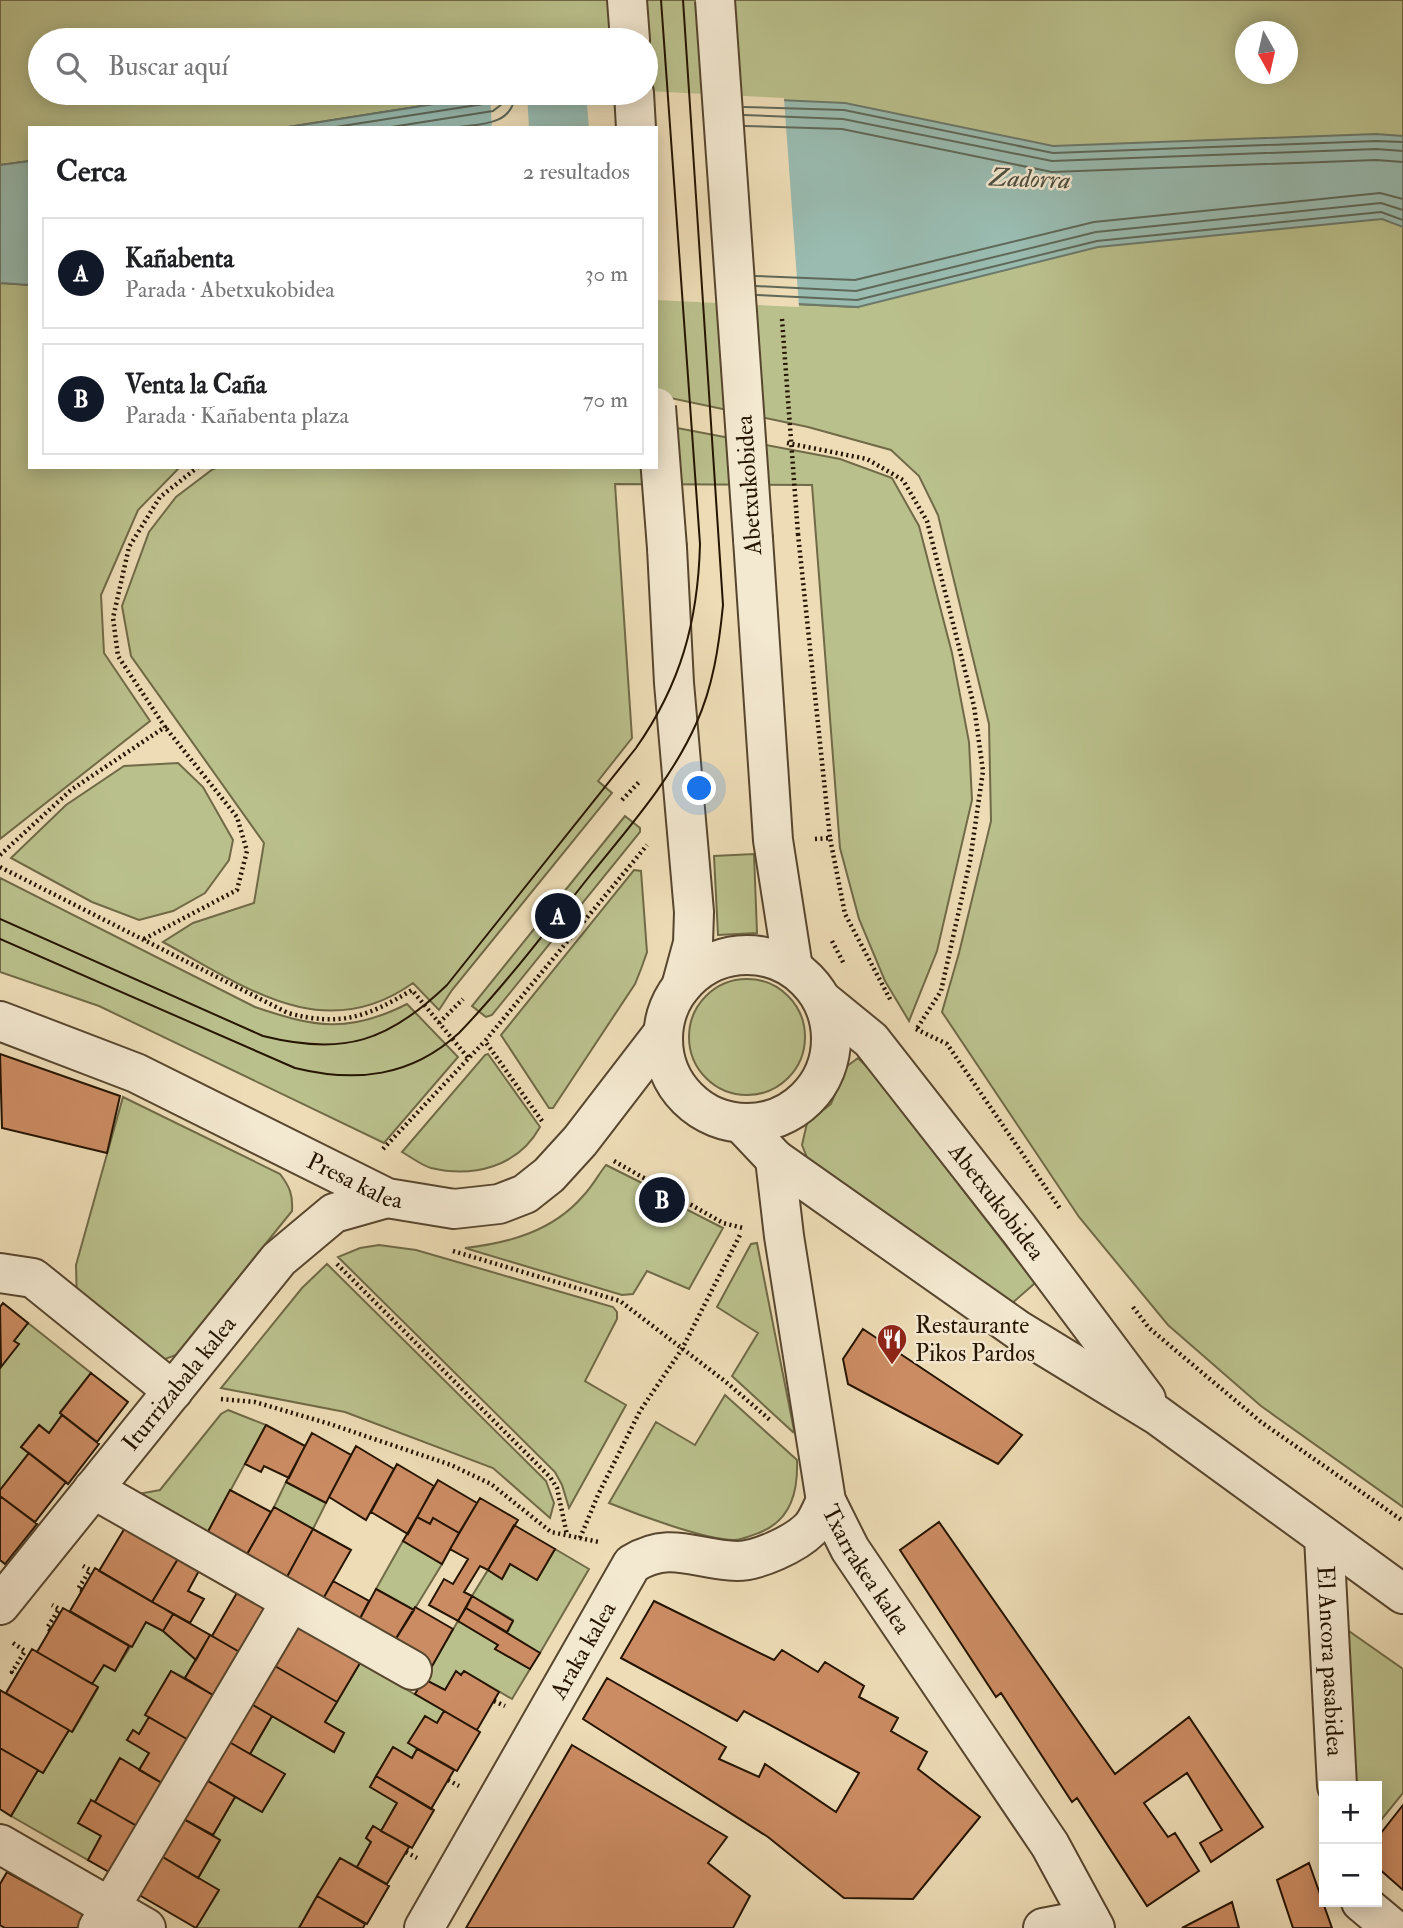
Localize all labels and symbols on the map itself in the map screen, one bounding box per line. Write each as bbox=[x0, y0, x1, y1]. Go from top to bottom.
north arrow bbox=[1235, 21, 1298, 84]
water label: Zadorra bbox=[988, 162, 1071, 196]
street label: Abetxukobidea bbox=[729, 413, 769, 557]
your location bbox=[682, 771, 716, 805]
pin: A bbox=[535, 890, 581, 942]
street label: Abetxukobidea bbox=[941, 1136, 1053, 1267]
street label: Presa kalea bbox=[302, 1145, 406, 1216]
pin: B bbox=[639, 1174, 685, 1226]
street label: Iturrizabala kalea bbox=[115, 1308, 244, 1457]
place label: Restaurante Pikos Pardos bbox=[915, 1310, 1035, 1369]
restaurant icon: Restaurante Pikos Pardos bbox=[875, 1322, 909, 1366]
street label: Txarrakea kalea bbox=[815, 1499, 919, 1640]
street label: El Ancora pasabidea bbox=[1310, 1565, 1351, 1758]
street label: Araka kalea bbox=[542, 1595, 623, 1705]

